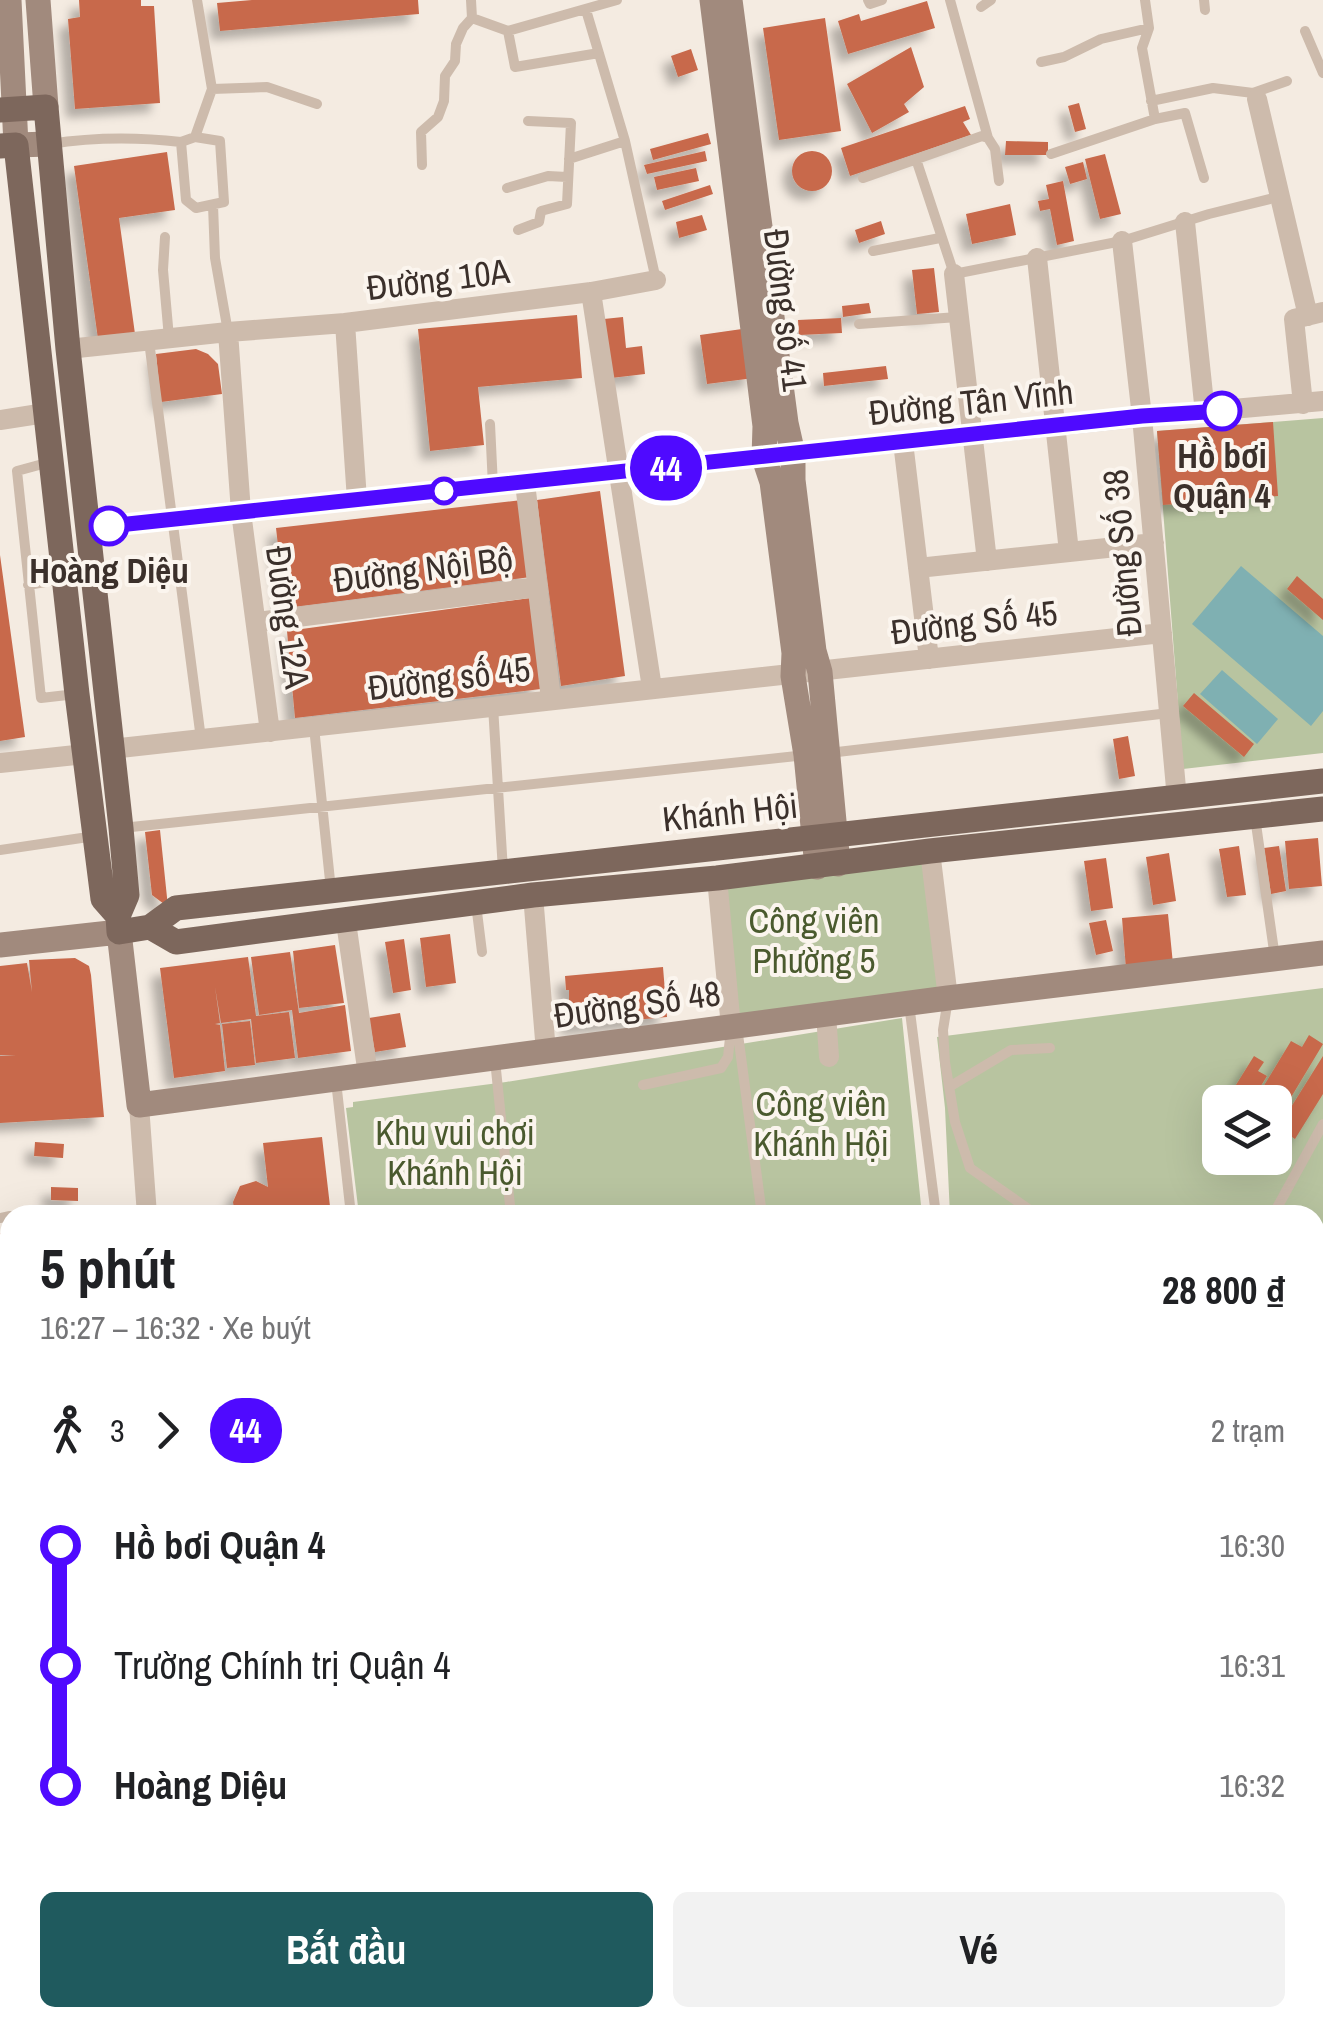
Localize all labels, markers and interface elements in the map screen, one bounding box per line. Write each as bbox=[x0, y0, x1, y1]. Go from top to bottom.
street label: Đường số 41 bbox=[753, 226, 819, 394]
street label: Đường 10A bbox=[364, 247, 513, 311]
street label: Đường Tân Vĩnh bbox=[866, 368, 1076, 436]
marker: Hồ bơi Quận 4 bbox=[1203, 392, 1241, 430]
place label: Hồ bơi Quận 4 bbox=[1173, 432, 1271, 519]
line badge: 44 bbox=[621, 436, 711, 500]
text: 44 bbox=[650, 445, 682, 492]
street label: Đường Số 38 bbox=[1091, 467, 1153, 639]
unlabelled marker bbox=[431, 478, 457, 504]
marker: Hoàng Diệu bbox=[90, 507, 128, 545]
street label: Đường Nội Bộ bbox=[331, 535, 515, 603]
street label: Đường 12A bbox=[255, 543, 321, 692]
place label: Hoàng Diệu bbox=[29, 547, 189, 594]
street label: Đường Số 45 bbox=[888, 588, 1060, 656]
street label: Đường số 45 bbox=[365, 645, 533, 711]
street label: Khánh Hội bbox=[660, 782, 800, 842]
park label: Công viên Phường 5 bbox=[749, 897, 879, 984]
street label: Đường Số 48 bbox=[551, 969, 723, 1039]
park label: Công viên Khánh Hội bbox=[753, 1080, 889, 1167]
map controls bbox=[1202, 1085, 1292, 1175]
button: layers bbox=[1202, 1085, 1292, 1175]
park label: Khu vui chơi Khánh Hội bbox=[375, 1109, 535, 1196]
text: 5 phút bbox=[40, 1231, 175, 1305]
text: 28 800 ₫ bbox=[1162, 1265, 1285, 1316]
text: 16:27 – 16:32 · Xe buýt bbox=[40, 1306, 311, 1349]
icon: walk bbox=[40, 1403, 95, 1458]
icon: forward bbox=[140, 1403, 195, 1458]
text: 44 bbox=[230, 1407, 262, 1454]
text: 3 bbox=[110, 1409, 125, 1452]
text: 2 trạm bbox=[1211, 1409, 1285, 1452]
text: Hồ bơi Quận 4 bbox=[114, 1520, 325, 1571]
text: 16:30 bbox=[1219, 1524, 1285, 1567]
text: Trường Chính trị Quận 4 bbox=[114, 1640, 451, 1691]
text: 16:31 bbox=[1219, 1644, 1285, 1687]
text: Hoàng Diệu bbox=[114, 1760, 287, 1811]
text: 16:32 bbox=[1219, 1764, 1285, 1807]
button: Bắt đầu bbox=[40, 1892, 653, 2007]
button: Vé bbox=[673, 1892, 1285, 2007]

